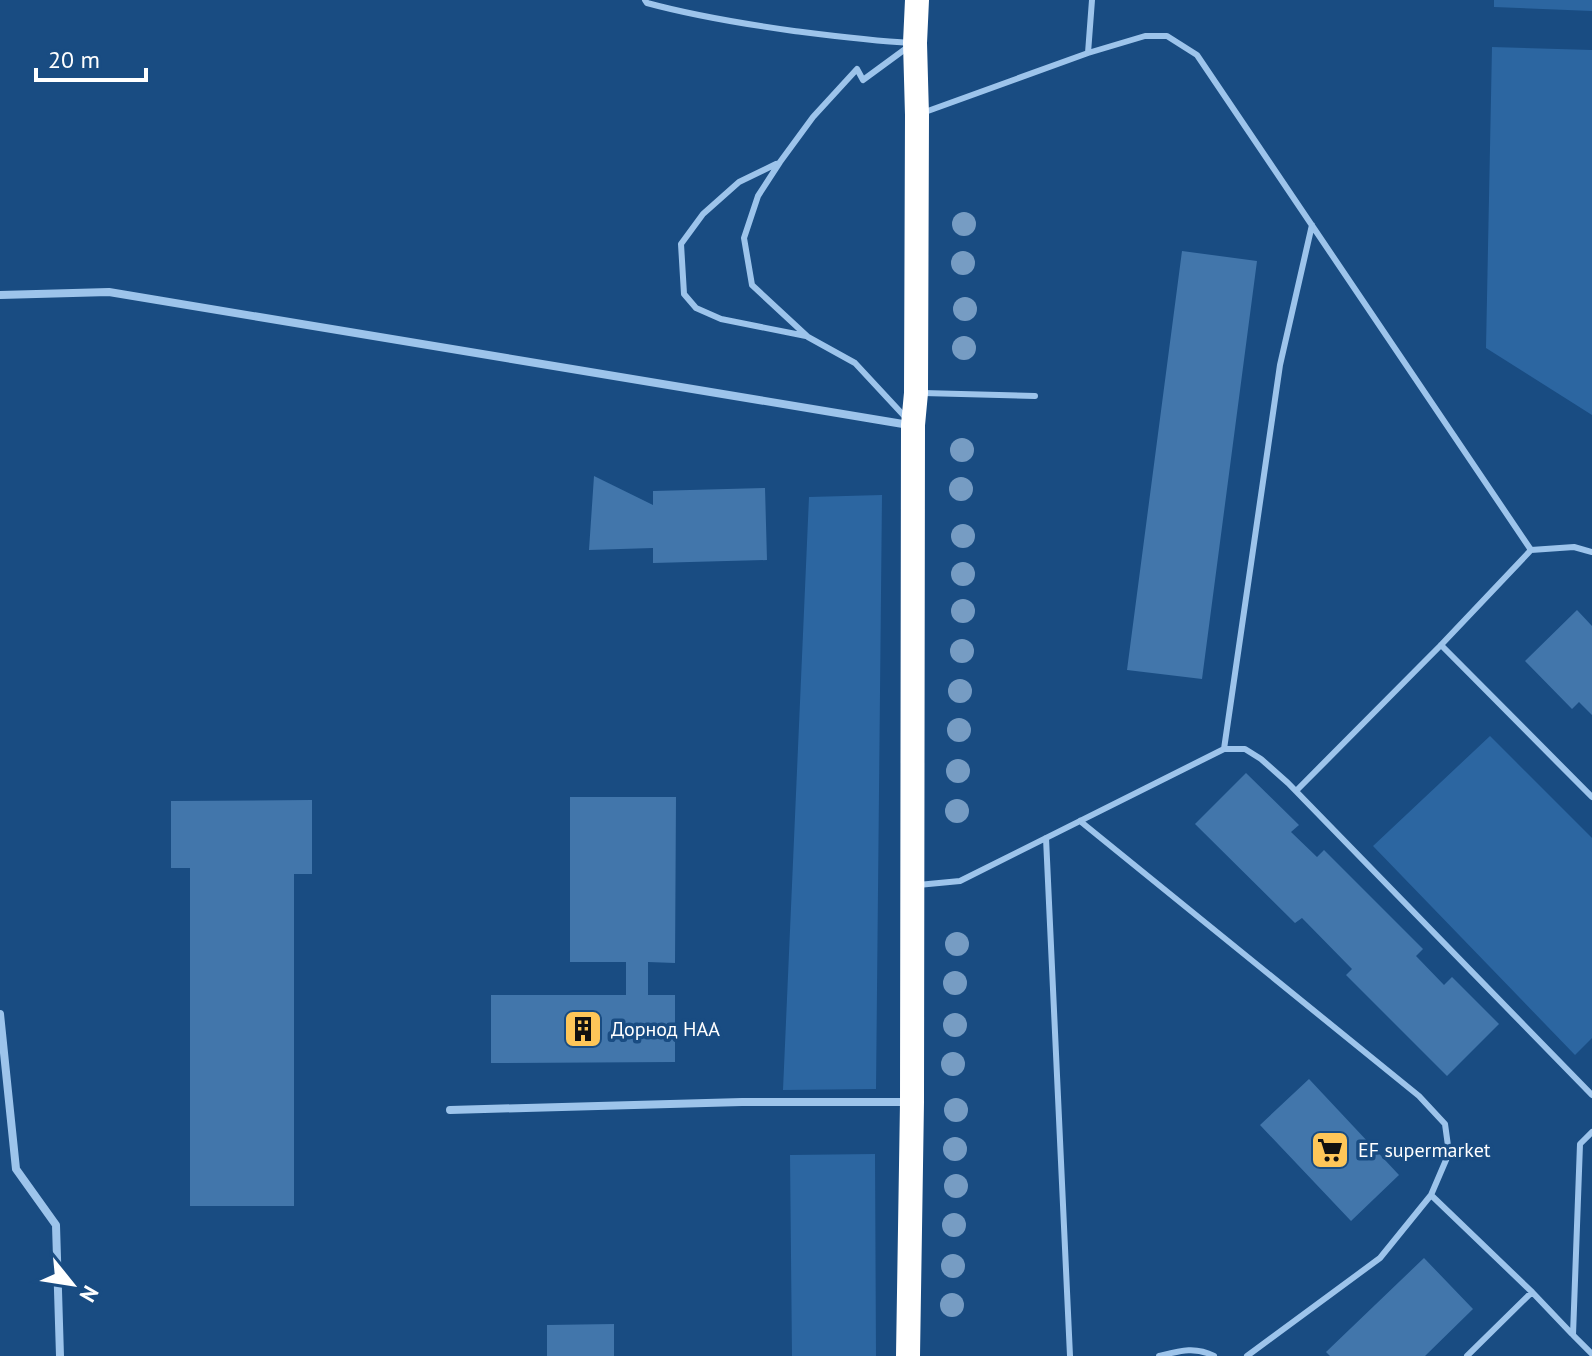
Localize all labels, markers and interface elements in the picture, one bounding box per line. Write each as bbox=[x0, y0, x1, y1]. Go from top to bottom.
scale bar bbox=[36, 32, 146, 82]
text: 20 m bbox=[48, 44, 100, 75]
building icon: Дорнод НАА bbox=[562, 1008, 604, 1050]
place label: Дорнод НАА bbox=[611, 1016, 720, 1042]
supermarket icon: EF supermarket bbox=[1309, 1129, 1351, 1171]
place label: EF supermarket bbox=[1358, 1137, 1491, 1163]
north arrow bbox=[32, 1244, 112, 1324]
text: N bbox=[74, 1281, 105, 1307]

